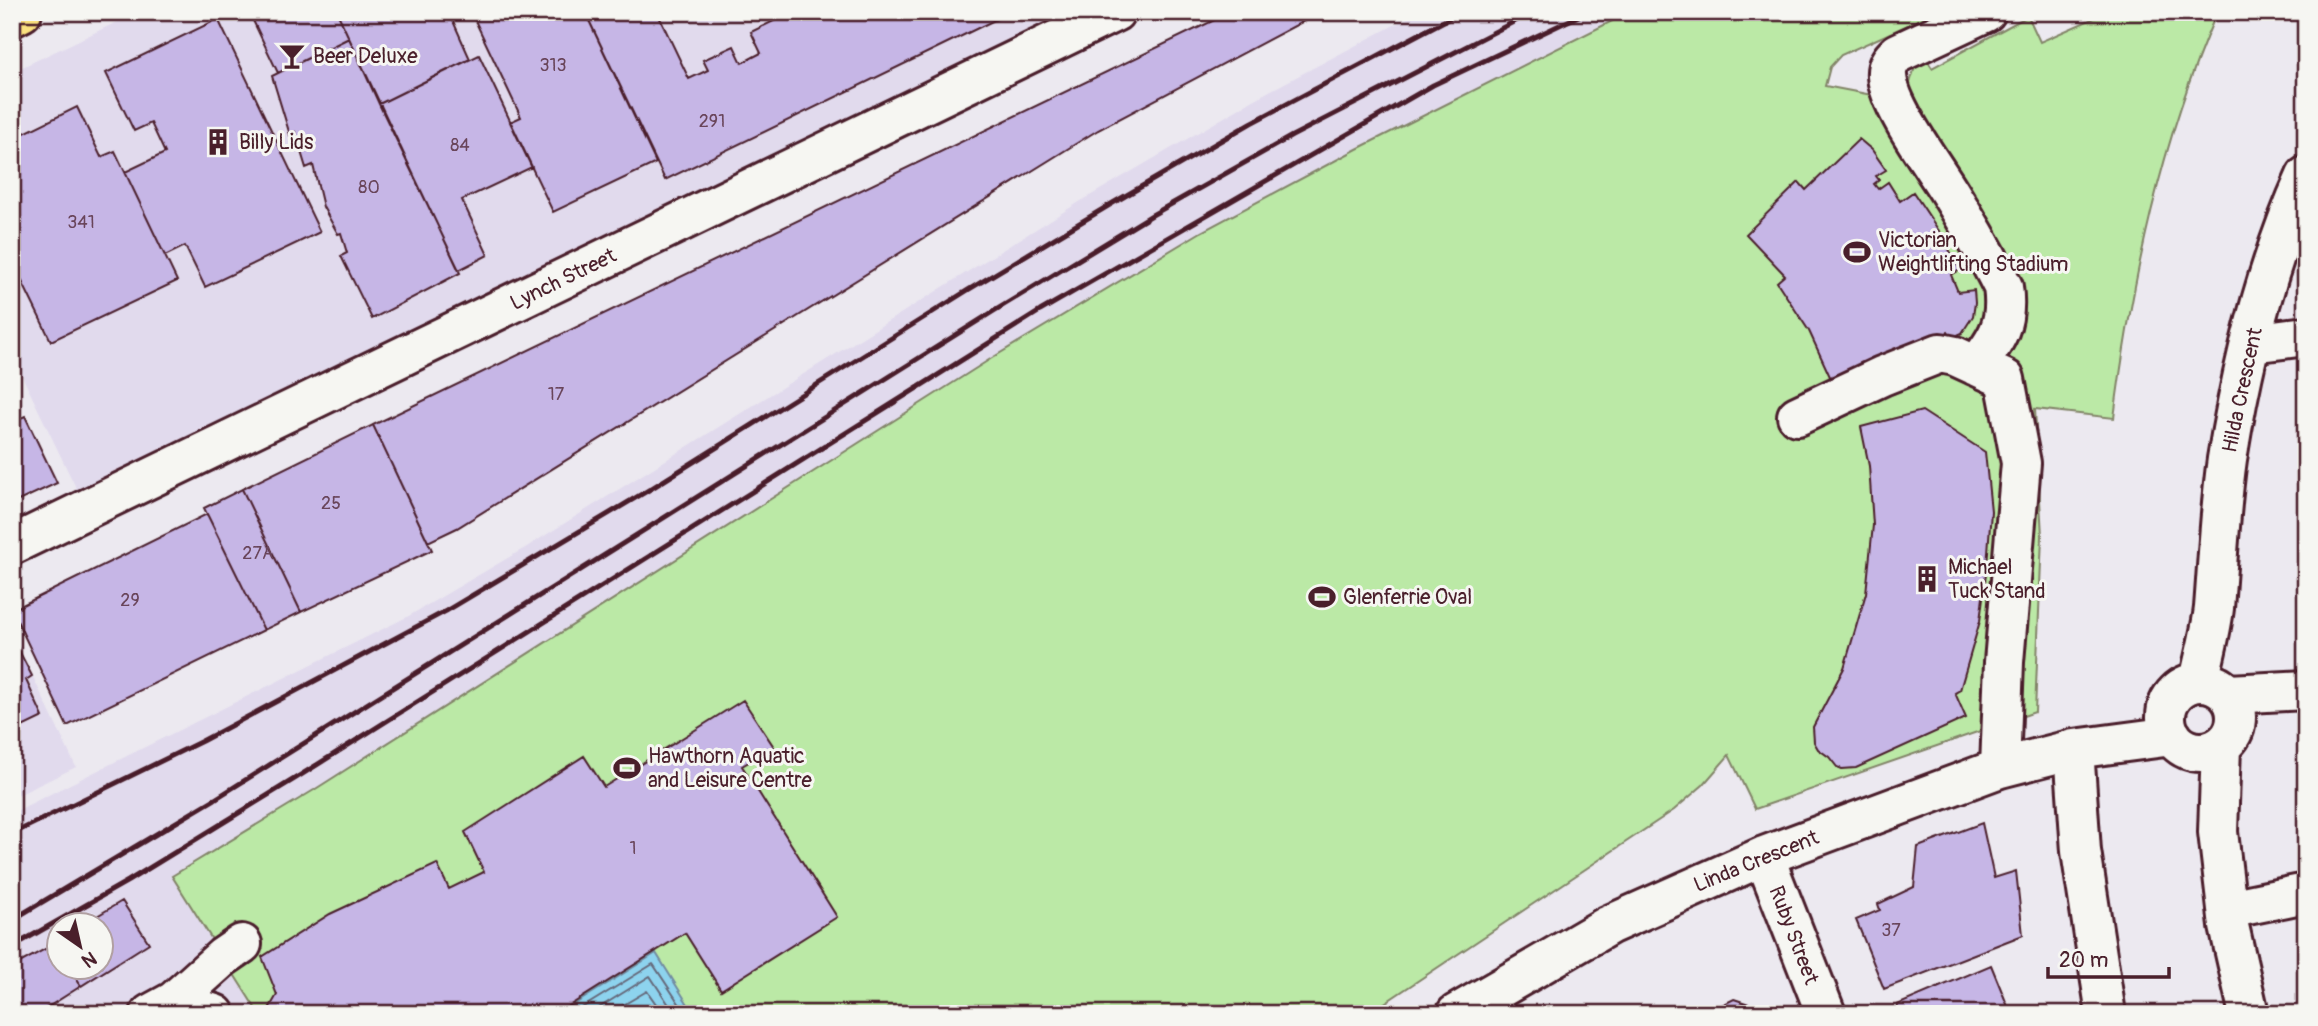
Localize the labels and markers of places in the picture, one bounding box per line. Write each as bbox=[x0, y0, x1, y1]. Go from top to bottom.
bar icon: Beer Deluxe bbox=[277, 41, 307, 71]
place label: Beer Deluxe bbox=[313, 43, 418, 70]
building icon: Billy Lids bbox=[203, 127, 233, 157]
place label: Billy Lids bbox=[239, 129, 314, 156]
place label: Victorian Weightlifting Stadium bbox=[1878, 227, 2068, 278]
sports icon: Victorian Weightlifting Stadium bbox=[1842, 237, 1872, 267]
place label: Michael Tuck Stand bbox=[1948, 554, 2046, 605]
building icon: Michael Tuck Stand bbox=[1912, 564, 1942, 594]
sports icon: Glenferrie Oval bbox=[1307, 582, 1337, 612]
place label: Glenferrie Oval bbox=[1343, 584, 1472, 611]
place label: Hawthorn Aquatic and Leisure Centre bbox=[648, 743, 812, 794]
sports icon: Hawthorn Aquatic and Leisure Centre bbox=[612, 753, 642, 783]

